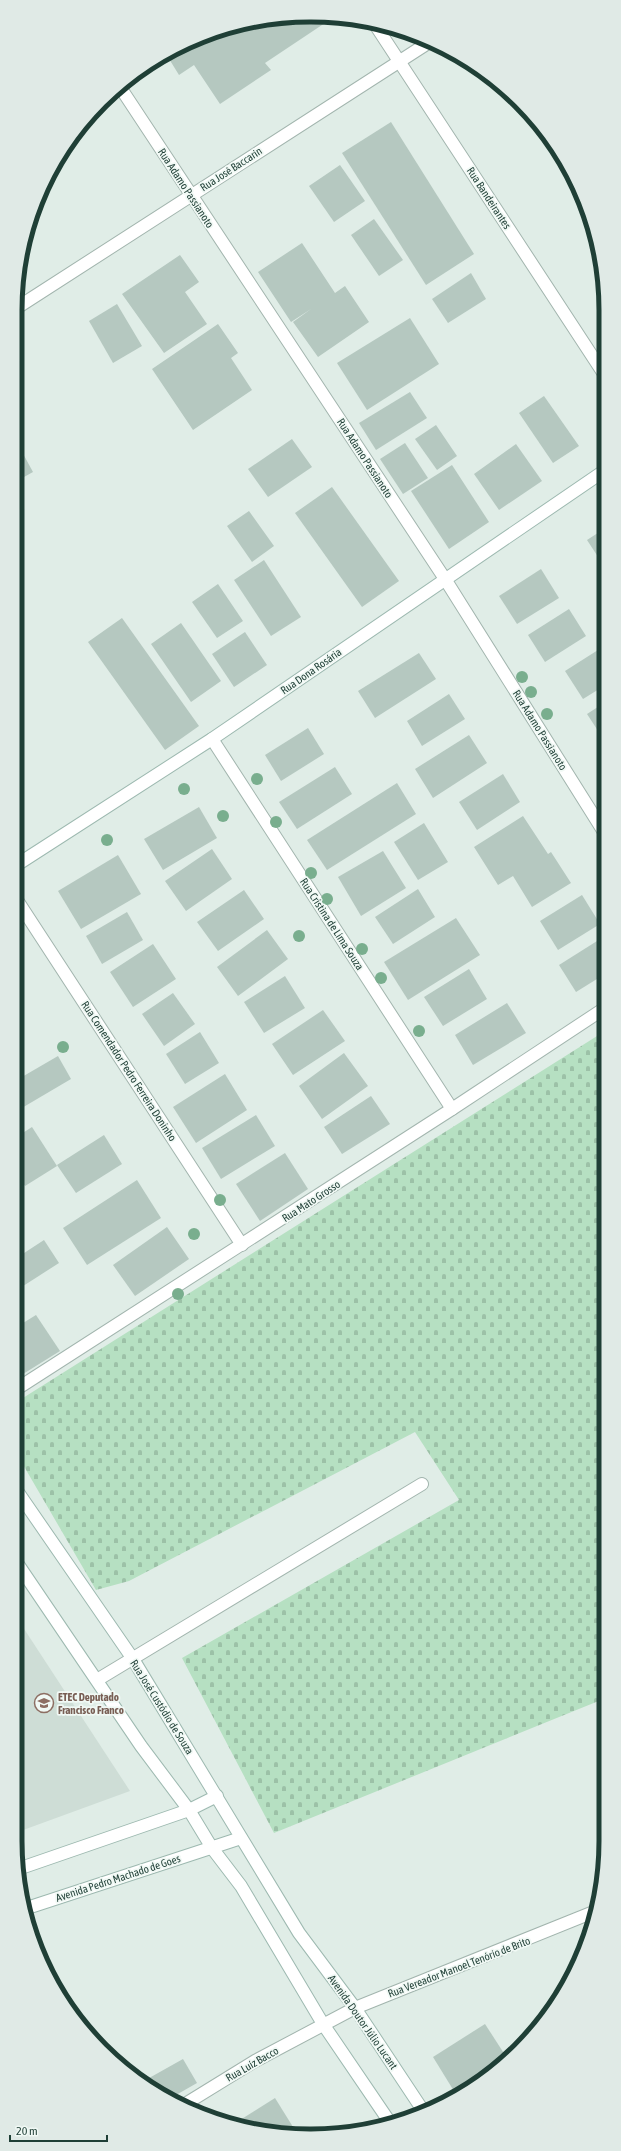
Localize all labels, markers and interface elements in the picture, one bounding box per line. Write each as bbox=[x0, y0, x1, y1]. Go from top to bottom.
street label: Rua José Baccarin bbox=[198, 145, 264, 193]
street label: Rua Adamo Passianoto bbox=[156, 146, 216, 230]
street label: Rua Bandeirantes bbox=[465, 165, 513, 231]
street label: Rua Adamo Passianoto bbox=[335, 416, 395, 500]
street label: Rua Dona Rosária bbox=[278, 646, 344, 696]
street label: Rua Adamo Passianoto bbox=[510, 688, 570, 772]
street label: Rua Cristina de Lima Souza bbox=[298, 876, 366, 972]
street label: Rua Comendador Pedro Ferreira Doninho bbox=[79, 999, 179, 1143]
street label: Rua Mato Grosso bbox=[280, 1178, 342, 1224]
street label: Rua José Custódio de Souza bbox=[128, 1658, 196, 1756]
place label: ETEC Deputado Francisco Franco bbox=[58, 1691, 124, 1716]
school or university icon: ETEC Deputado Francisco Franco bbox=[33, 1692, 55, 1714]
street label: Avenida Pedro Machado de Goes bbox=[54, 1852, 182, 1904]
street label: Rua Vereador Manoel Tenório de Brito bbox=[386, 1934, 532, 2000]
street label: Avenida Doutor Júlio Lucant bbox=[326, 1973, 400, 2071]
street label: Rua Luíz Bacco bbox=[224, 2044, 280, 2084]
scale bar bbox=[10, 2117, 107, 2143]
text: 20 m bbox=[16, 2124, 38, 2138]

